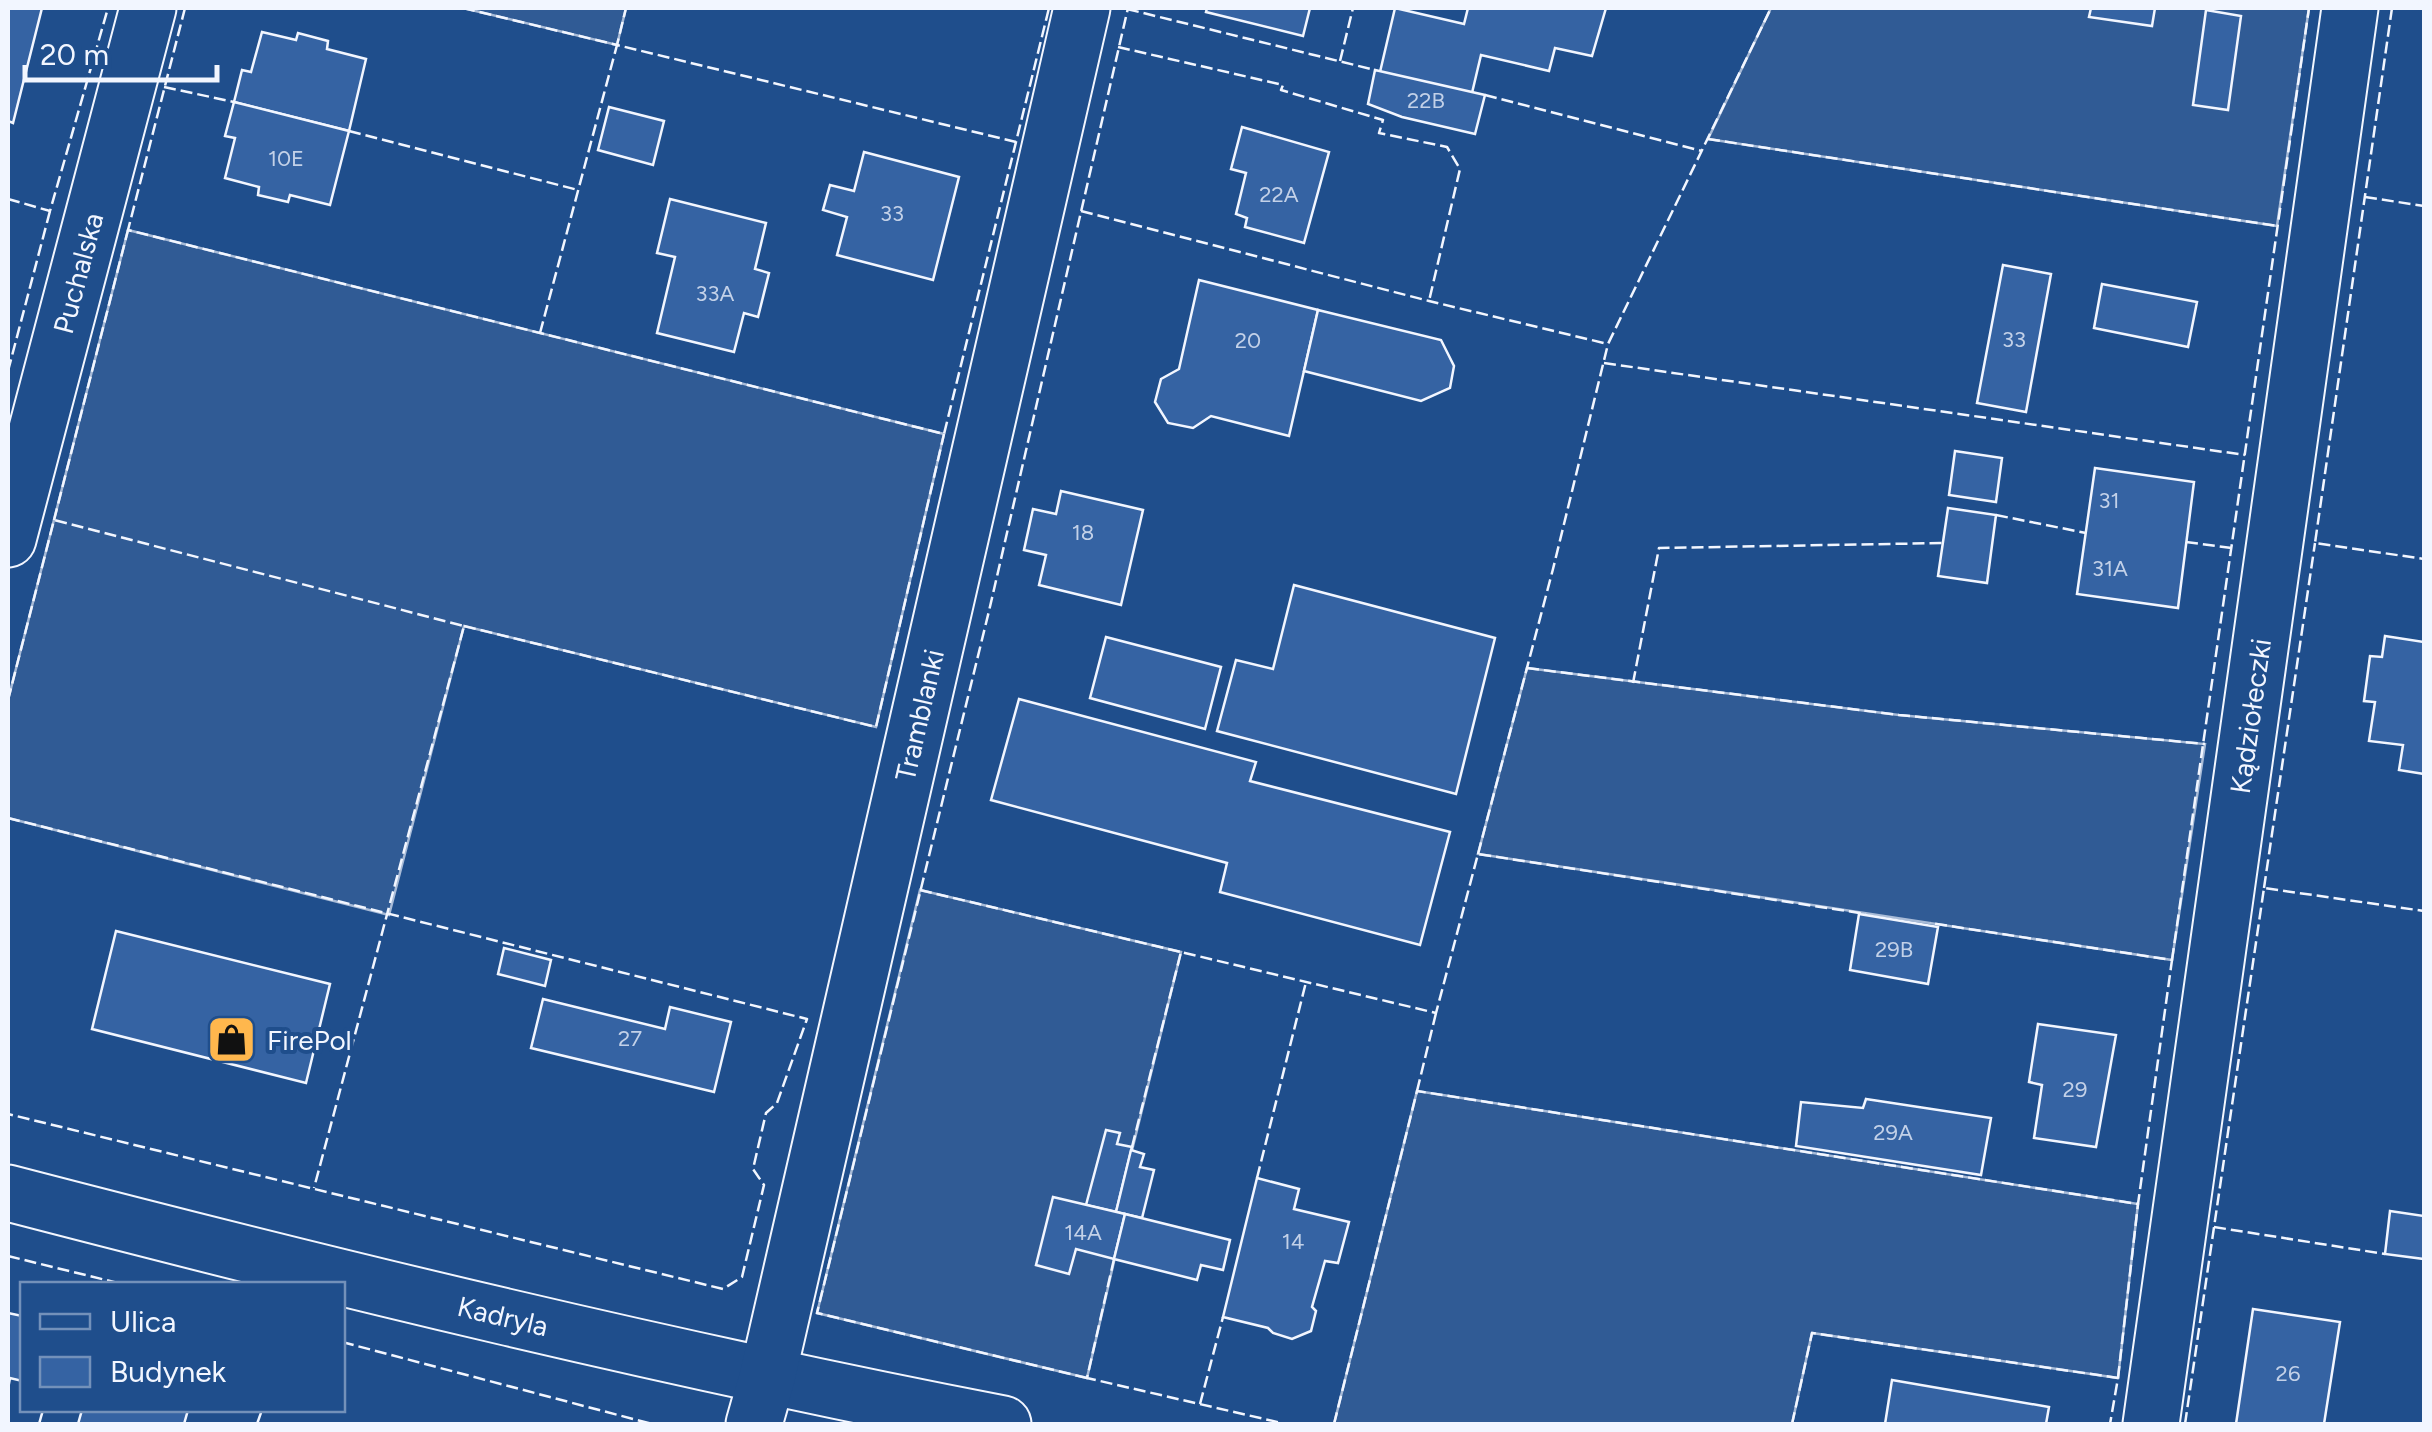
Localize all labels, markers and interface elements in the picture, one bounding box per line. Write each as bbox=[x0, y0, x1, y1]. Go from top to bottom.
scale bar bbox=[25, 20, 218, 82]
text: 20 m bbox=[40, 36, 109, 73]
house number: 22B bbox=[1407, 87, 1445, 114]
house number: 10E bbox=[268, 145, 304, 172]
house number: 22A bbox=[1259, 181, 1299, 208]
house number: 33 bbox=[880, 200, 904, 227]
street label: Puchalska bbox=[46, 209, 110, 337]
house number: 33A bbox=[696, 280, 735, 307]
house number: 33 bbox=[2002, 326, 2026, 353]
house number: 20 bbox=[1235, 327, 1261, 354]
house number: 31 bbox=[2098, 487, 2120, 514]
house number: 18 bbox=[1072, 519, 1094, 546]
house number: 31A bbox=[2092, 555, 2128, 582]
street label: Kądziołeczki bbox=[2223, 636, 2278, 796]
street label: Tramblanki bbox=[888, 646, 951, 784]
house number: 29B bbox=[1875, 936, 1913, 963]
shop icon: FirePol bbox=[206, 1014, 258, 1066]
place label: FirePol bbox=[267, 1023, 352, 1057]
house number: 27 bbox=[618, 1025, 642, 1052]
house number: 29 bbox=[2063, 1076, 2087, 1103]
house number: 29A bbox=[1873, 1119, 1913, 1146]
house number: 14A bbox=[1064, 1219, 1102, 1246]
house number: 14 bbox=[1282, 1228, 1304, 1255]
legend bbox=[20, 1282, 345, 1412]
street label: Kadryla bbox=[454, 1289, 552, 1343]
text: Ulica bbox=[110, 1303, 176, 1340]
text: Budynek bbox=[110, 1353, 227, 1390]
house number: 26 bbox=[2276, 1360, 2300, 1387]

